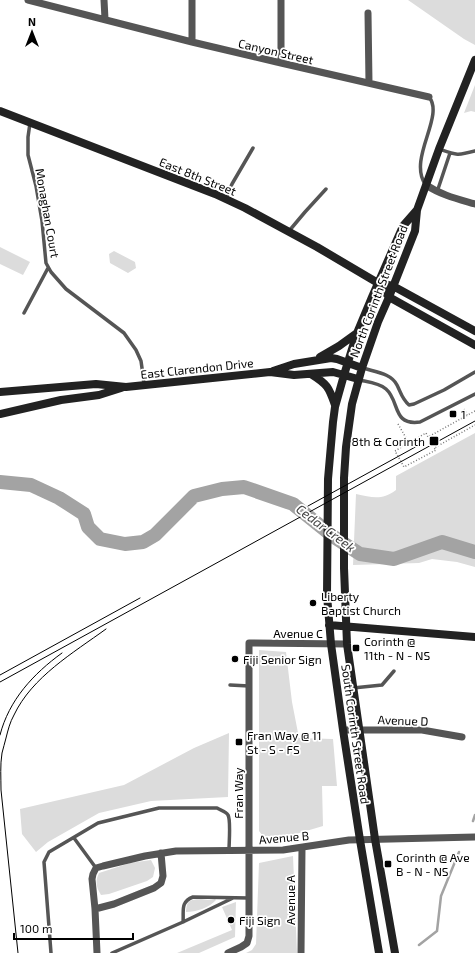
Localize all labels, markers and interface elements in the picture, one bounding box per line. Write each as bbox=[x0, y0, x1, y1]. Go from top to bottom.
north arrow bbox=[12, 12, 52, 52]
text: N bbox=[28, 15, 36, 28]
street label: Canyon Street bbox=[237, 36, 315, 67]
street label: East 8th Street bbox=[158, 154, 239, 198]
street label: Monaghan Court bbox=[33, 167, 63, 259]
street label: North Corinth Street Road bbox=[346, 223, 410, 359]
street label: East Clarendon Drive bbox=[140, 355, 254, 381]
place label: 1 bbox=[461, 407, 466, 421]
marker: 1 bbox=[448, 409, 458, 419]
place label: 8th & Corinth bbox=[352, 434, 425, 448]
marker: 8th & Corinth bbox=[428, 435, 440, 447]
water label: Cedar Creek bbox=[293, 501, 359, 556]
place label: Liberty Baptist Church bbox=[321, 589, 401, 617]
marker: Liberty Baptist Church bbox=[308, 598, 318, 608]
street label: Avenue C bbox=[273, 626, 323, 640]
place label: Corinth @ 11th - N - NS bbox=[364, 634, 430, 662]
marker: Corinth @ 11th - N - NS bbox=[351, 643, 361, 653]
place label: Fiji Senior Sign bbox=[243, 652, 322, 667]
marker: Fiji Senior Sign bbox=[230, 654, 240, 664]
street label: South Corinth Street Road bbox=[339, 663, 373, 805]
street label: Avenue D bbox=[377, 712, 429, 728]
place label: Fran Way @ 11 St - S - FS bbox=[247, 728, 322, 756]
marker: Fran Way @ 11 St - S - FS bbox=[234, 737, 244, 747]
street label: Fran Way bbox=[231, 767, 245, 819]
street label: Avenue B bbox=[258, 828, 310, 846]
place label: Corinth @ Ave B - N - NS bbox=[396, 850, 470, 878]
marker: Corinth @ Ave B - N - NS bbox=[383, 859, 393, 869]
street label: Avenue A bbox=[283, 874, 297, 925]
place label: Fiji Sign bbox=[239, 913, 281, 928]
scale bar bbox=[14, 915, 133, 941]
marker: Fiji Sign bbox=[226, 915, 236, 925]
text: 100 m bbox=[20, 921, 52, 935]

